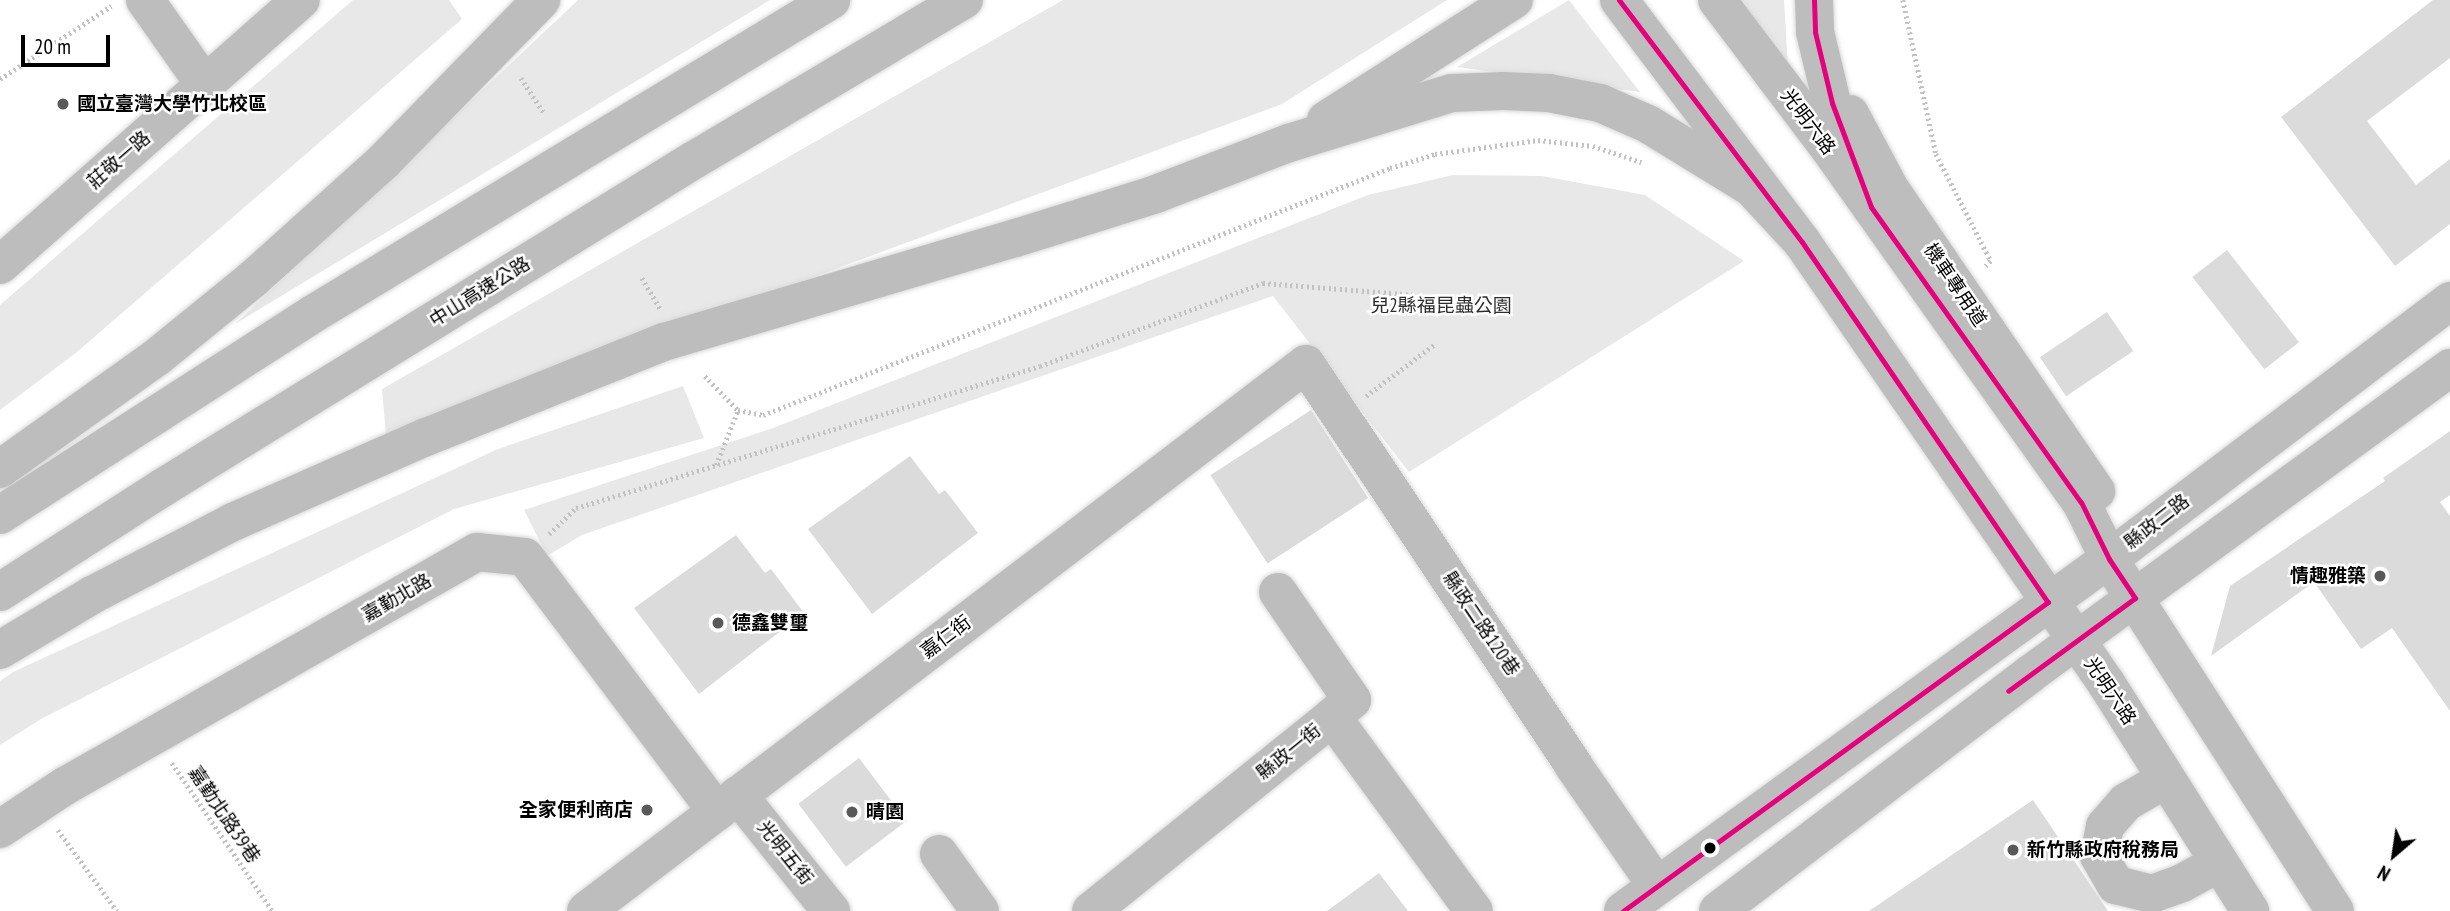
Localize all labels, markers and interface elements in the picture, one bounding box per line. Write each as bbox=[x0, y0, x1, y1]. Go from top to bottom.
scale bar bbox=[24, 21, 114, 65]
text: 20 m bbox=[34, 33, 71, 60]
street label: 光明六路 bbox=[1776, 85, 1840, 159]
place label: 國立臺灣大學竹北校區 bbox=[77, 93, 267, 115]
marker: 國立臺灣大學竹北校區 bbox=[55, 96, 71, 112]
street label: 莊敬一路 bbox=[83, 126, 155, 194]
street label: 機車專用道 bbox=[1919, 239, 1991, 331]
street label: 中山高速公路 bbox=[426, 252, 534, 332]
park label: 兒2縣福昆蟲公園 bbox=[1370, 295, 1512, 317]
street label: 縣政二路 bbox=[2120, 490, 2194, 554]
place label: 情趣雅築 bbox=[2290, 565, 2366, 587]
street label: 縣政二路120巷 bbox=[1438, 568, 1524, 680]
marker: 情趣雅築 bbox=[2372, 568, 2388, 584]
street label: 嘉勤北路 bbox=[358, 569, 436, 627]
street label: 嘉仁街 bbox=[916, 611, 976, 663]
place label: 德鑫雙璽 bbox=[732, 612, 808, 634]
marker: 德鑫雙璽 bbox=[710, 615, 726, 631]
street label: 光明六路 bbox=[2079, 653, 2141, 729]
street label: 縣政一街 bbox=[1252, 719, 1326, 785]
street label: 嘉勤北路39巷 bbox=[183, 762, 265, 868]
place label: 全家便利商店 bbox=[519, 799, 633, 821]
place label: 晴園 bbox=[866, 801, 904, 823]
marker: 全家便利商店 bbox=[639, 802, 655, 818]
marker: 晴園 bbox=[844, 804, 860, 820]
street label: 光明五街 bbox=[752, 816, 818, 890]
north arrow bbox=[2359, 820, 2429, 890]
place label: 新竹縣政府稅務局 bbox=[2027, 839, 2179, 861]
unlabelled marker bbox=[1703, 841, 1717, 855]
marker: 新竹縣政府稅務局 bbox=[2005, 842, 2021, 858]
text: N bbox=[2374, 860, 2394, 886]

